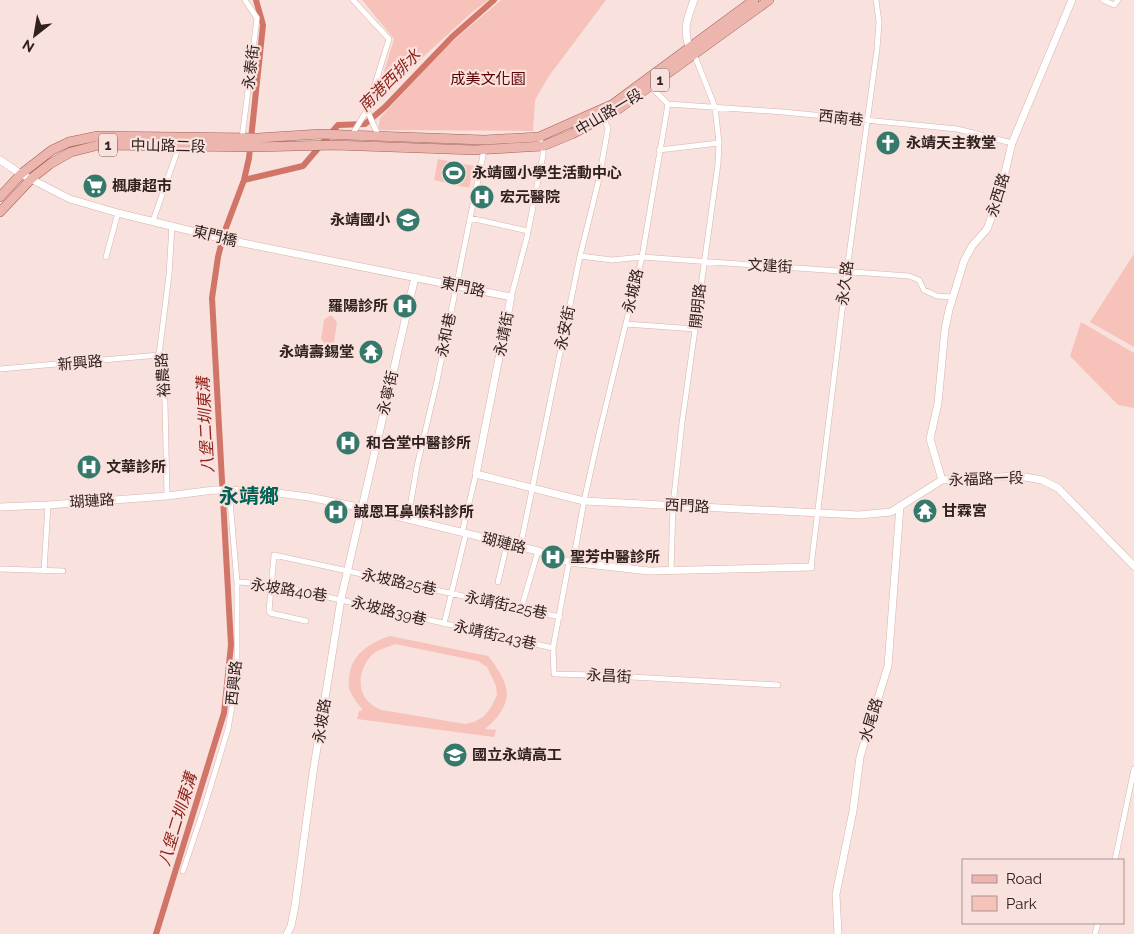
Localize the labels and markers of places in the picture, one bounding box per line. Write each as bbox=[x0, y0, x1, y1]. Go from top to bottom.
church icon: 永靖天主教堂 bbox=[875, 130, 901, 156]
place label: 永靖天主教堂 bbox=[906, 134, 996, 152]
sports icon: 永靖國小學生活動中心 bbox=[441, 160, 467, 186]
place label: 永靖國小學生活動中心 bbox=[472, 164, 622, 182]
supermarket icon: 楓康超市 bbox=[82, 173, 108, 199]
place label: 楓康超市 bbox=[112, 177, 172, 195]
hospital icon: 宏元醫院 bbox=[469, 184, 495, 210]
place label: 宏元醫院 bbox=[500, 188, 560, 206]
school or university icon: 永靖國小 bbox=[395, 207, 421, 233]
place label: 永靖國小 bbox=[330, 211, 391, 229]
hospital icon: 羅陽診所 bbox=[392, 293, 418, 319]
place label: 羅陽診所 bbox=[328, 297, 388, 315]
temple icon: 永靖壽錫堂 bbox=[358, 339, 384, 365]
place label: 永靖壽錫堂 bbox=[279, 343, 354, 361]
hospital icon: 和合堂中醫診所 bbox=[335, 430, 361, 456]
place label: 和合堂中醫診所 bbox=[366, 434, 471, 452]
hospital icon: 文華診所 bbox=[76, 454, 102, 480]
place label: 文華診所 bbox=[106, 458, 166, 476]
temple icon: 甘霖宮 bbox=[912, 498, 938, 524]
hospital icon: 誠恩耳鼻喉科診所 bbox=[323, 499, 349, 525]
place label: 甘霖宮 bbox=[942, 502, 987, 520]
place label: 誠恩耳鼻喉科診所 bbox=[354, 503, 474, 521]
hospital icon: 聖芳中醫診所 bbox=[540, 544, 566, 570]
place label: 聖芳中醫診所 bbox=[570, 548, 660, 566]
school or university icon: 國立永靖高工 bbox=[442, 742, 468, 768]
place label: 國立永靖高工 bbox=[472, 746, 562, 764]

